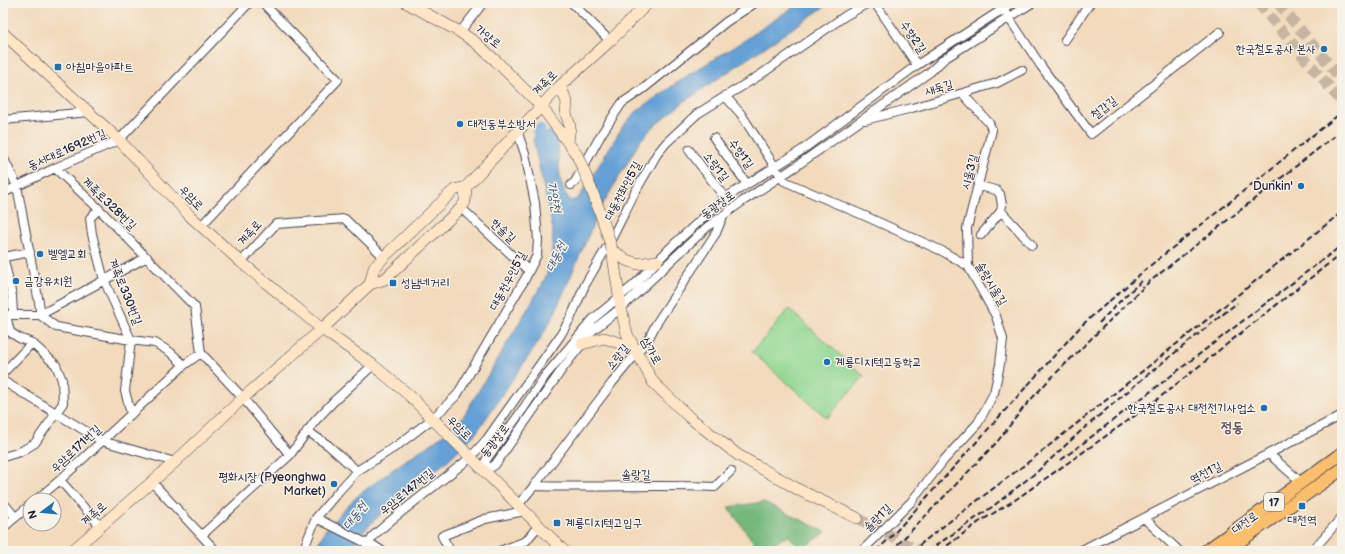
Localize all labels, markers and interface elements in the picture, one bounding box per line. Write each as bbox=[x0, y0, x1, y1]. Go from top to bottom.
street label: 수향2길 bbox=[897, 18, 929, 56]
street label: 가양로 bbox=[472, 22, 504, 52]
place label: 한국철도공사 본사 bbox=[1236, 42, 1316, 57]
marker: 한국철도공사 본사 bbox=[1319, 44, 1329, 54]
place label: 아침마을아파트 bbox=[66, 60, 134, 75]
marker: 아침마을아파트 bbox=[53, 62, 63, 72]
street label: 계족로 bbox=[529, 67, 561, 99]
street label: 새둑길 bbox=[923, 77, 955, 99]
street label: 철갑길 bbox=[1088, 93, 1120, 123]
place label: 대전동부소방서 bbox=[468, 117, 536, 132]
marker: 대전동부소방서 bbox=[455, 119, 465, 129]
street label: 동서대로1692번길 bbox=[26, 126, 109, 174]
street label: 수향1길 bbox=[725, 136, 757, 172]
street label: 소랑1길 bbox=[700, 149, 732, 185]
street label: 시울3길 bbox=[958, 152, 982, 192]
street label: 대동천좌안5길 bbox=[601, 159, 645, 223]
street label: 계족로328번길 bbox=[79, 174, 140, 234]
place label: Dunkin' bbox=[1253, 179, 1293, 194]
water label: 가양천 bbox=[543, 180, 565, 215]
marker: Dunkin' bbox=[1296, 181, 1306, 191]
street label: 우암로 bbox=[176, 182, 206, 214]
street label: 동광장로 bbox=[698, 188, 738, 222]
street label: 한솔길 bbox=[487, 216, 519, 247]
street label: 계족로 bbox=[235, 217, 265, 249]
water label: 대동천 bbox=[542, 238, 571, 275]
place label: 벨엘교회 bbox=[48, 247, 87, 262]
marker: 벨엘교회 bbox=[35, 249, 45, 259]
street label: 대동천우안5길 bbox=[486, 249, 530, 313]
street label: 계족로330번길 bbox=[105, 257, 145, 328]
street label: 솔랑시울길 bbox=[972, 259, 1010, 309]
place label: 금강유치원 bbox=[24, 274, 72, 289]
marker: 금강유치원 bbox=[11, 276, 21, 286]
place label: 성남네거리 bbox=[401, 276, 449, 291]
marker: 성남네거리 bbox=[388, 278, 398, 288]
street label: 삼가로 bbox=[637, 335, 665, 367]
street label: 소랑길 bbox=[603, 341, 633, 373]
place label: 계룡디지텍고등학교 bbox=[835, 355, 922, 370]
marker: 계룡디지텍고등학교 bbox=[822, 357, 832, 367]
place label: 한국철도공사 대전전기사업소 bbox=[1127, 401, 1256, 416]
marker: 한국철도공사 대전전기사업소 bbox=[1259, 403, 1269, 413]
street label: 우암로 bbox=[443, 412, 475, 444]
district label: 정동 bbox=[1221, 419, 1243, 436]
street label: 동광장로 bbox=[477, 421, 513, 461]
street label: 우암로171번길 bbox=[48, 422, 105, 476]
street label: 역전1길 bbox=[1188, 459, 1225, 487]
street label: 우암로147번길 bbox=[377, 465, 438, 519]
street label: 솔랑길 bbox=[621, 467, 651, 483]
place label: 평화시장 (Pyeonghwa Market) bbox=[218, 470, 326, 499]
marker: 평화시장 (Pyeonghwa Market) bbox=[329, 479, 339, 489]
north arrow bbox=[22, 492, 62, 532]
road number: 17 bbox=[1264, 493, 1284, 511]
water label: 대동천 bbox=[339, 497, 372, 533]
street label: 계족로 bbox=[78, 499, 110, 529]
street label: 솔랑1길 bbox=[861, 501, 895, 535]
marker: 대전역 bbox=[1297, 501, 1307, 511]
street label: 대전로 bbox=[1229, 508, 1261, 538]
text: N bbox=[25, 509, 40, 520]
place label: 대전역 bbox=[1288, 513, 1317, 528]
place label: 계룡디지텍고입구 bbox=[565, 516, 643, 531]
marker: 계룡디지텍고입구 bbox=[552, 518, 562, 528]

